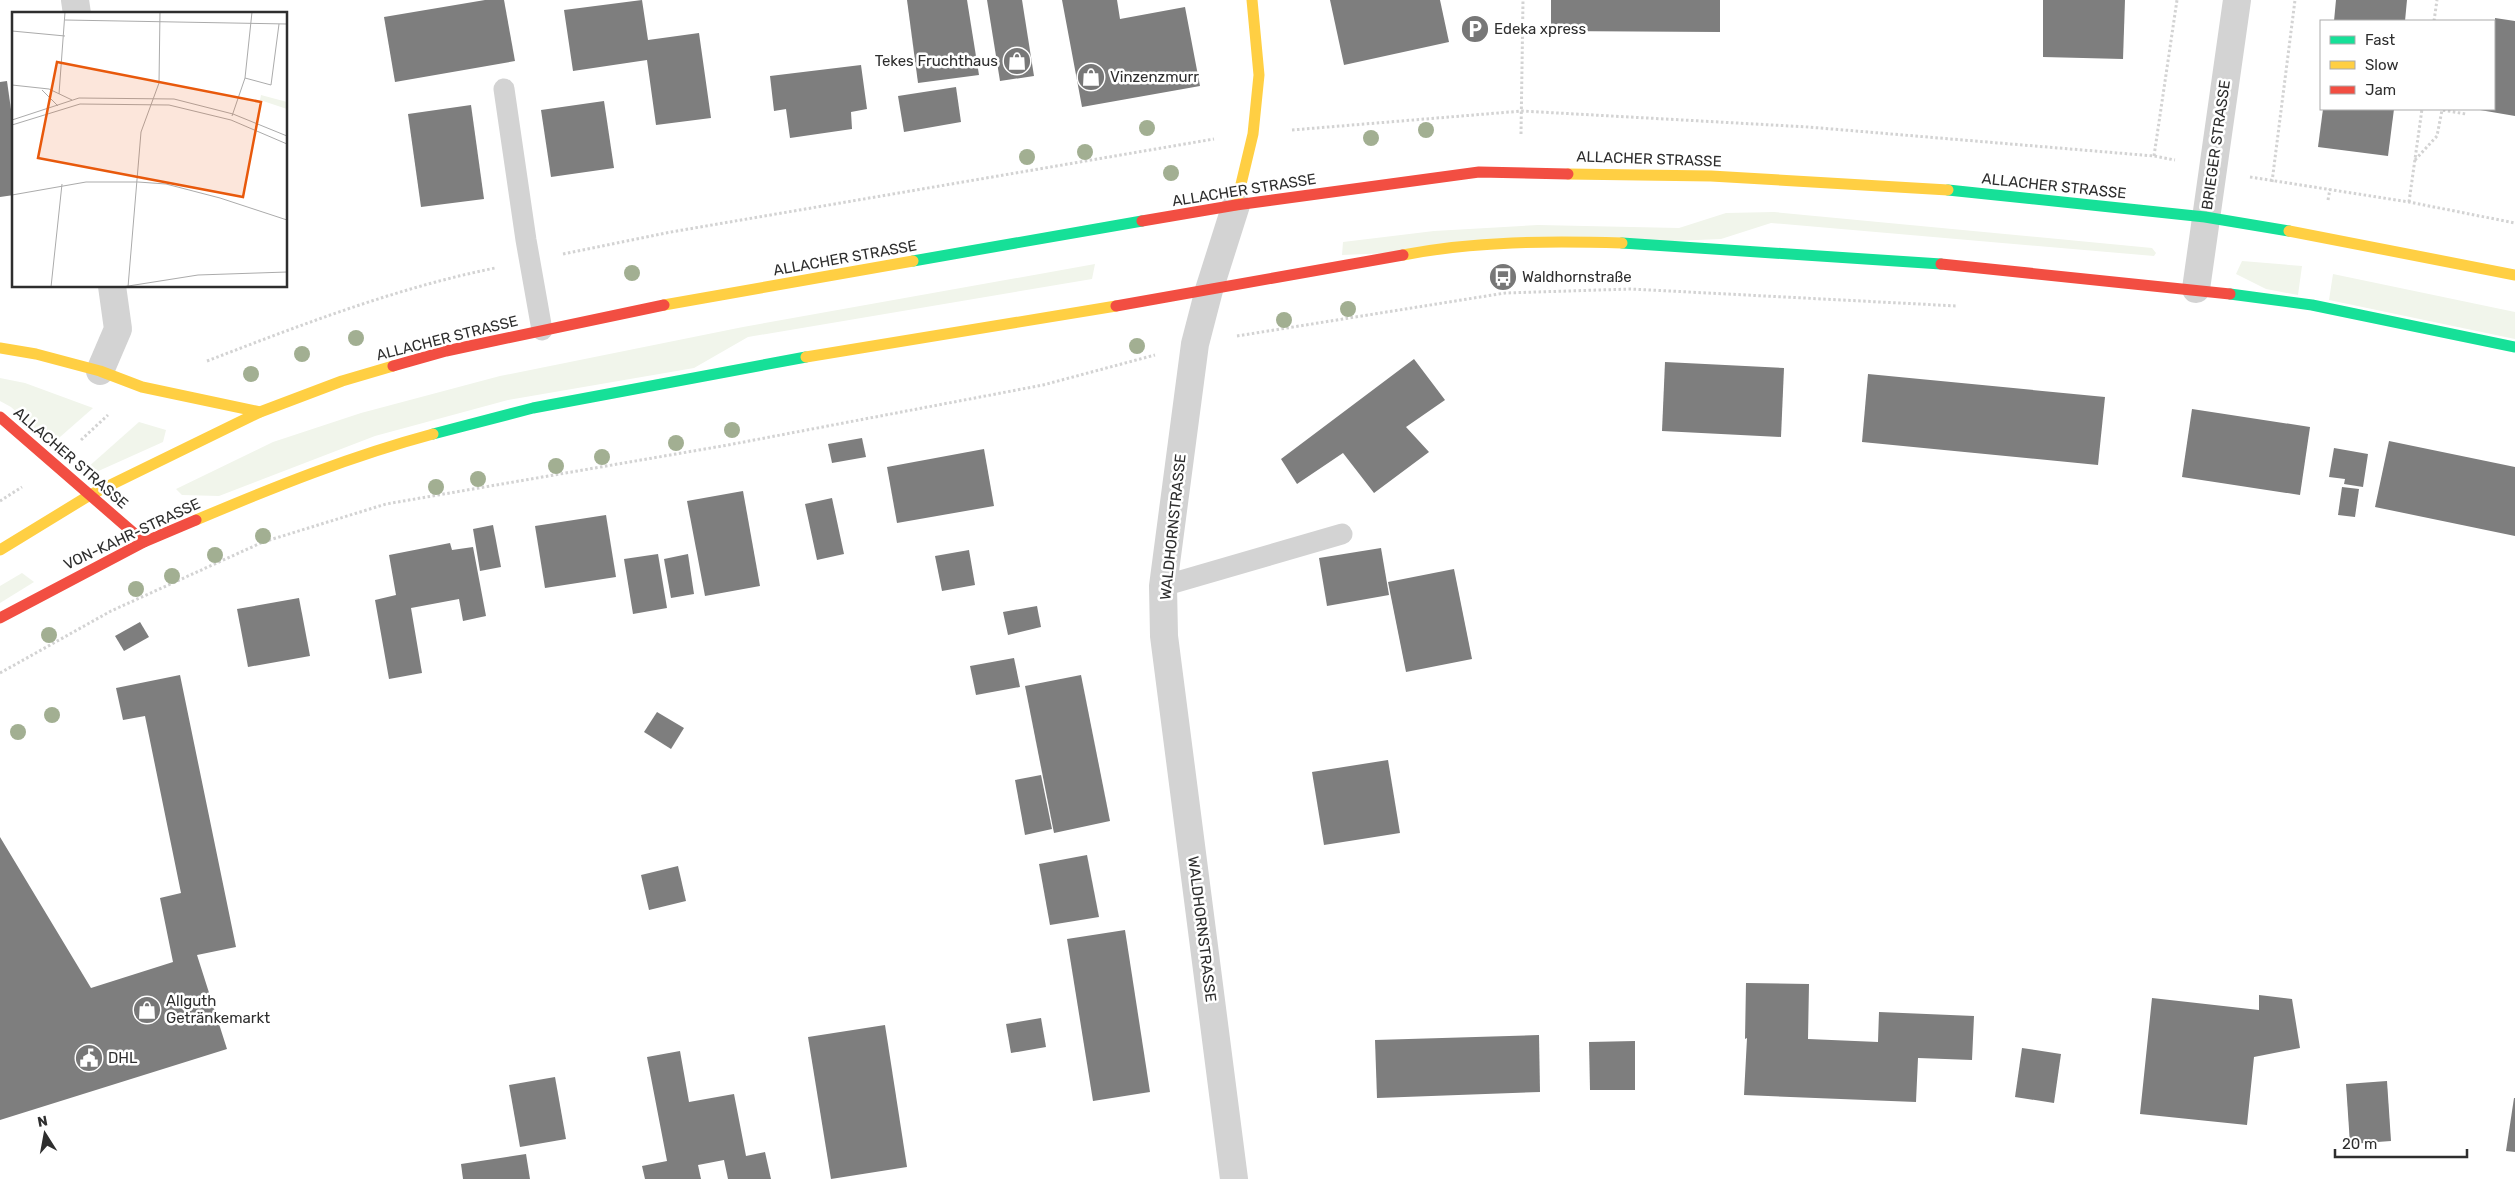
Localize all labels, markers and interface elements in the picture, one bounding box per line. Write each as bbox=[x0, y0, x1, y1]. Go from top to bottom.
inset map bbox=[12, 12, 288, 288]
parking icon: Edeka xpress bbox=[1460, 14, 1490, 44]
place label: Edeka xpress bbox=[1494, 20, 1587, 38]
legend bbox=[2320, 20, 2495, 110]
text: Fast bbox=[2365, 31, 2395, 49]
shop icon: Tekes Fruchthaus bbox=[1002, 46, 1032, 76]
place label: Tekes Fruchthaus bbox=[875, 52, 998, 70]
text: Slow bbox=[2365, 56, 2398, 74]
shop icon: Vinzenzmurr bbox=[1076, 62, 1106, 92]
place label: Vinzenzmurr bbox=[1110, 68, 1199, 86]
street label: BRIEGER STRASSE bbox=[2198, 79, 2234, 211]
text: Jam bbox=[2365, 81, 2396, 99]
street label: ALLACHER STRASSE bbox=[1576, 147, 1722, 171]
street label: ALLACHER STRASSE bbox=[1981, 169, 2127, 203]
street label: ALLACHER STRASSE bbox=[1171, 170, 1317, 210]
street label: ALLACHER STRASSE bbox=[772, 237, 918, 279]
bus stop icon: Waldhornstraße bbox=[1488, 262, 1518, 292]
place label: Waldhornstraße bbox=[1522, 268, 1632, 286]
street label: ALLACHER STRASSE bbox=[374, 312, 520, 364]
street label: ALLACHER STRASSE bbox=[10, 403, 132, 513]
street label: WALDHORNSTRASSE bbox=[1156, 453, 1190, 601]
street label: VON-KAHR-STRASSE bbox=[61, 494, 203, 574]
street label: WALDHORNSTRASSE bbox=[1184, 855, 1220, 1003]
place label: Allguth Getränkemarkt bbox=[166, 992, 270, 1027]
shop icon: Allguth Getränkemarkt bbox=[132, 995, 162, 1025]
public building icon: DHL bbox=[74, 1043, 104, 1073]
place label: DHL bbox=[108, 1049, 138, 1067]
north arrow bbox=[20, 1109, 70, 1159]
text: N bbox=[36, 1112, 49, 1131]
scale bar bbox=[2335, 1126, 2468, 1158]
text: 20 m bbox=[2342, 1135, 2377, 1153]

